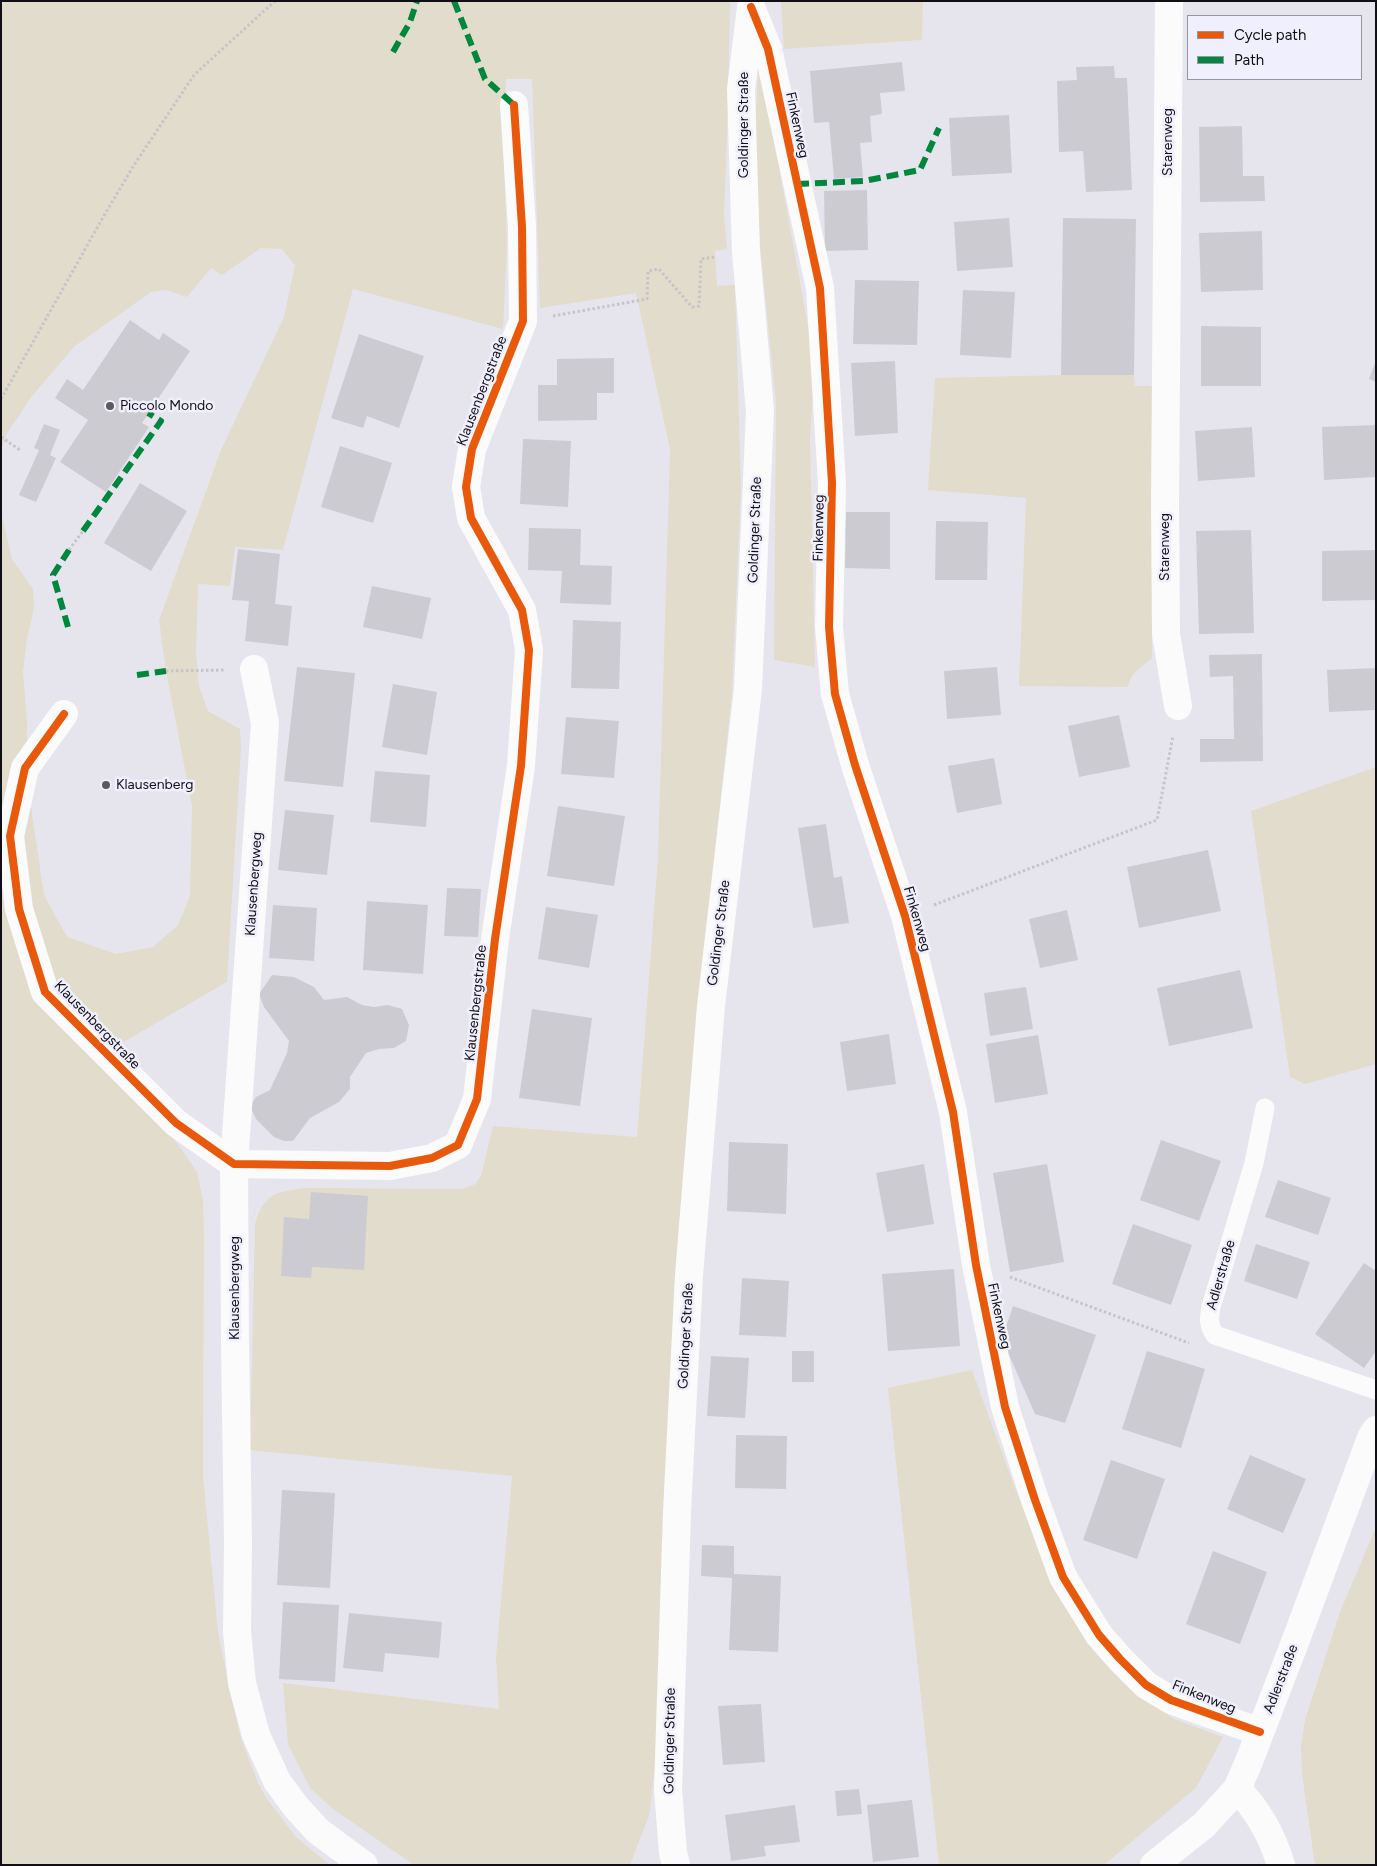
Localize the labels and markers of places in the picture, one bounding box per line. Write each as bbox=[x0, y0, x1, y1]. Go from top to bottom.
place label: Piccolo Mondo bbox=[120, 398, 213, 414]
marker: Piccolo Mondo bbox=[104, 400, 116, 412]
place label: Klausenberg bbox=[116, 777, 193, 793]
marker: Klausenberg bbox=[100, 779, 112, 791]

